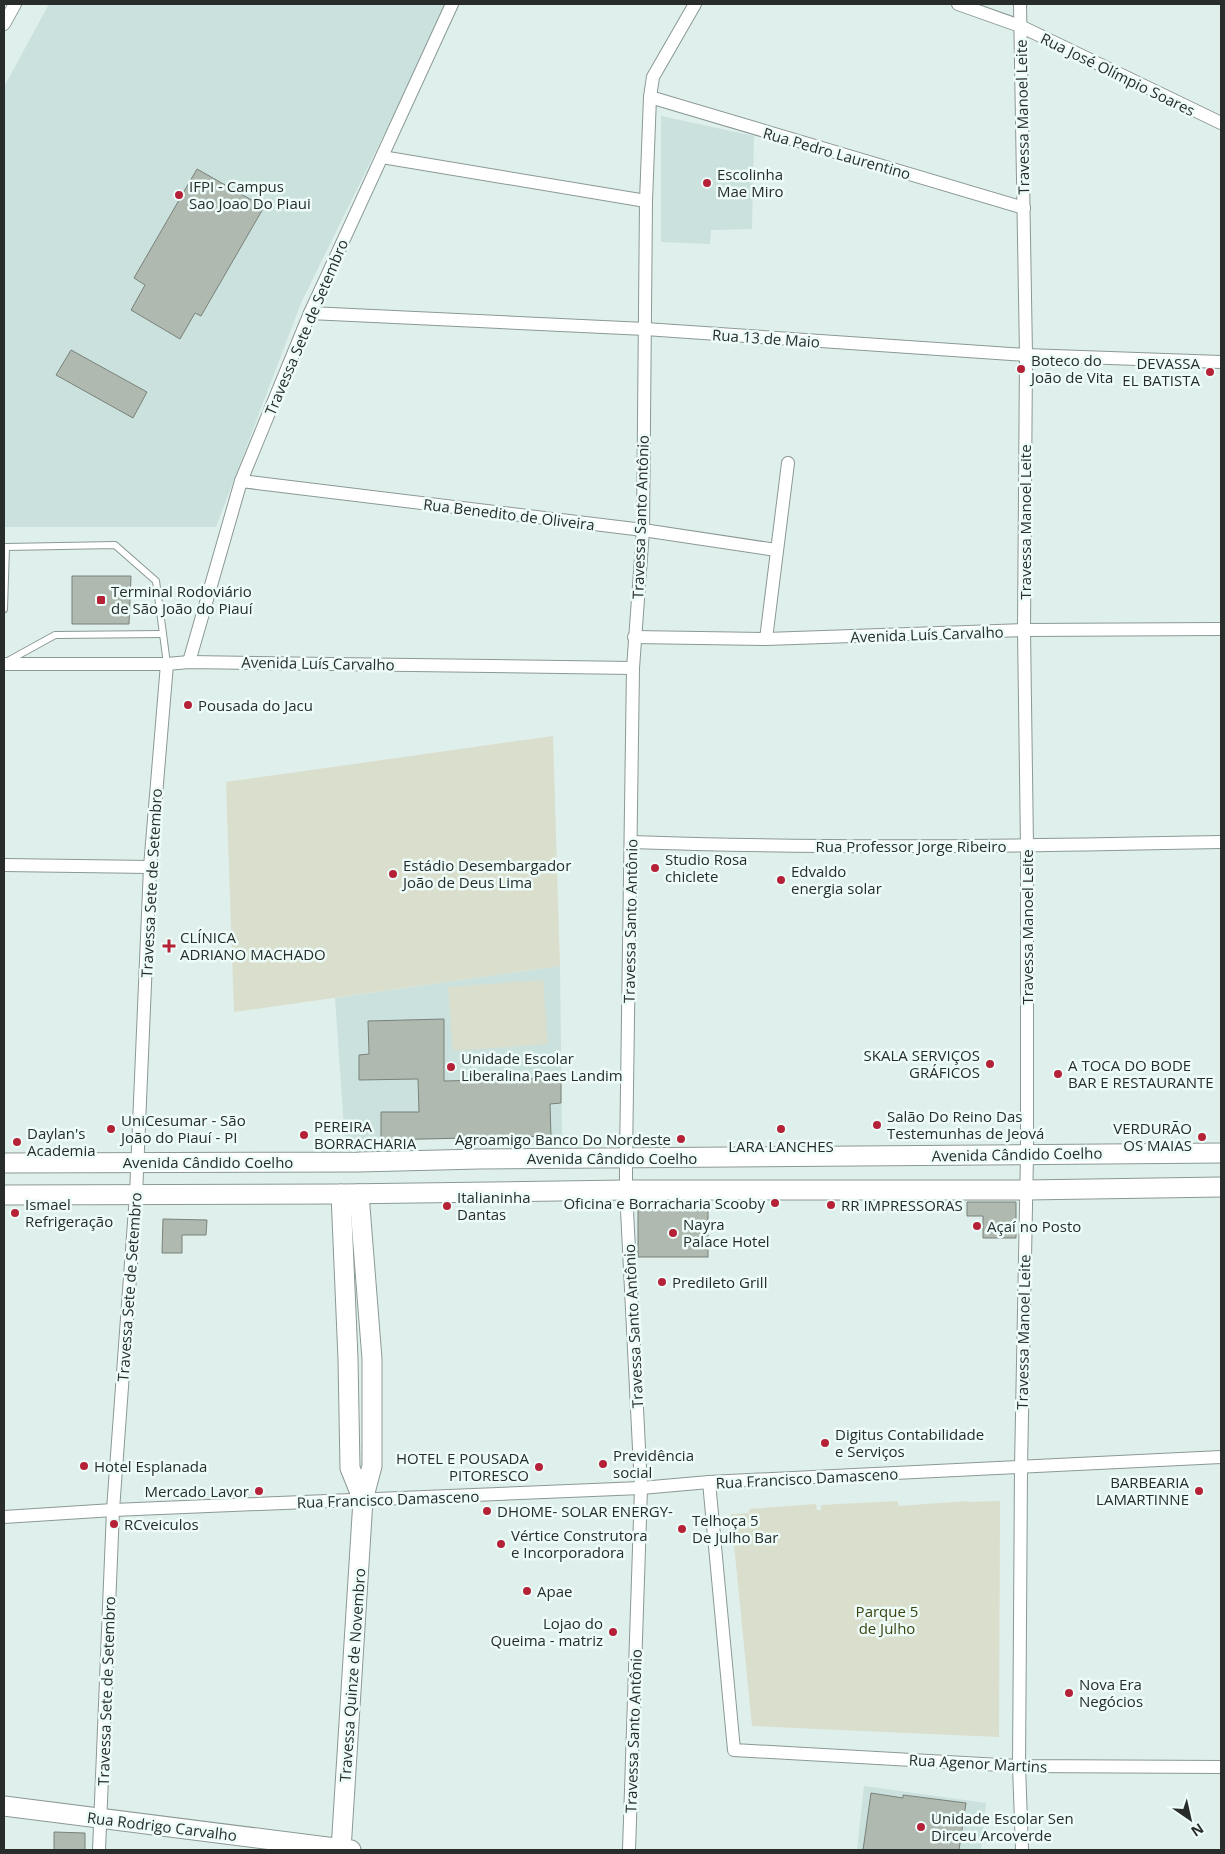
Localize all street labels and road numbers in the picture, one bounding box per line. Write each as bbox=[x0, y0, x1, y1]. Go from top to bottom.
street label: Rua José Olímpio Soares bbox=[1037, 28, 1199, 120]
street label: Travessa Manoel Leite bbox=[1011, 39, 1033, 195]
street label: Rua Pedro Laurentino bbox=[761, 122, 913, 184]
street label: Travessa Sete de Setembro bbox=[260, 236, 352, 418]
street label: Rua 13 de Maio bbox=[711, 324, 821, 352]
street label: Travessa Santo Antônio bbox=[627, 435, 653, 599]
street label: Travessa Manoel Leite bbox=[1015, 444, 1035, 600]
street label: Rua Benedito de Oliveira bbox=[422, 494, 596, 534]
street label: Avenida Luís Carvalho bbox=[850, 621, 1004, 647]
street label: Avenida Luís Carvalho bbox=[241, 652, 395, 674]
street label: Travessa Sete de Setembro bbox=[136, 788, 166, 978]
street label: Rua Professor Jorge Ribeiro bbox=[816, 836, 1006, 856]
street label: Travessa Santo Antônio bbox=[619, 839, 641, 1003]
street label: Travessa Manoel Leite bbox=[1017, 849, 1037, 1005]
street label: Avenida Cândido Coelho bbox=[931, 1143, 1103, 1165]
street label: Avenida Cândido Coelho bbox=[527, 1148, 697, 1168]
street label: Avenida Cândido Coelho bbox=[123, 1152, 293, 1172]
street label: Travessa Sete de Setembro bbox=[112, 1192, 146, 1382]
street label: Travessa Santo Antônio bbox=[619, 1243, 647, 1409]
street label: Travessa Manoel Leite bbox=[1012, 1254, 1034, 1410]
street label: Rua Francisco Damasceno bbox=[715, 1463, 899, 1493]
street label: Rua Francisco Damasceno bbox=[296, 1486, 480, 1512]
street label: Travessa Quinze de Novembro bbox=[335, 1567, 369, 1783]
street label: Travessa Sete de Setembro bbox=[93, 1596, 119, 1786]
street label: Travessa Santo Antônio bbox=[620, 1649, 646, 1813]
street label: Rua Agenor Martins bbox=[908, 1749, 1048, 1777]
street label: Rua Rodrigo Carvalho bbox=[86, 1807, 238, 1845]

